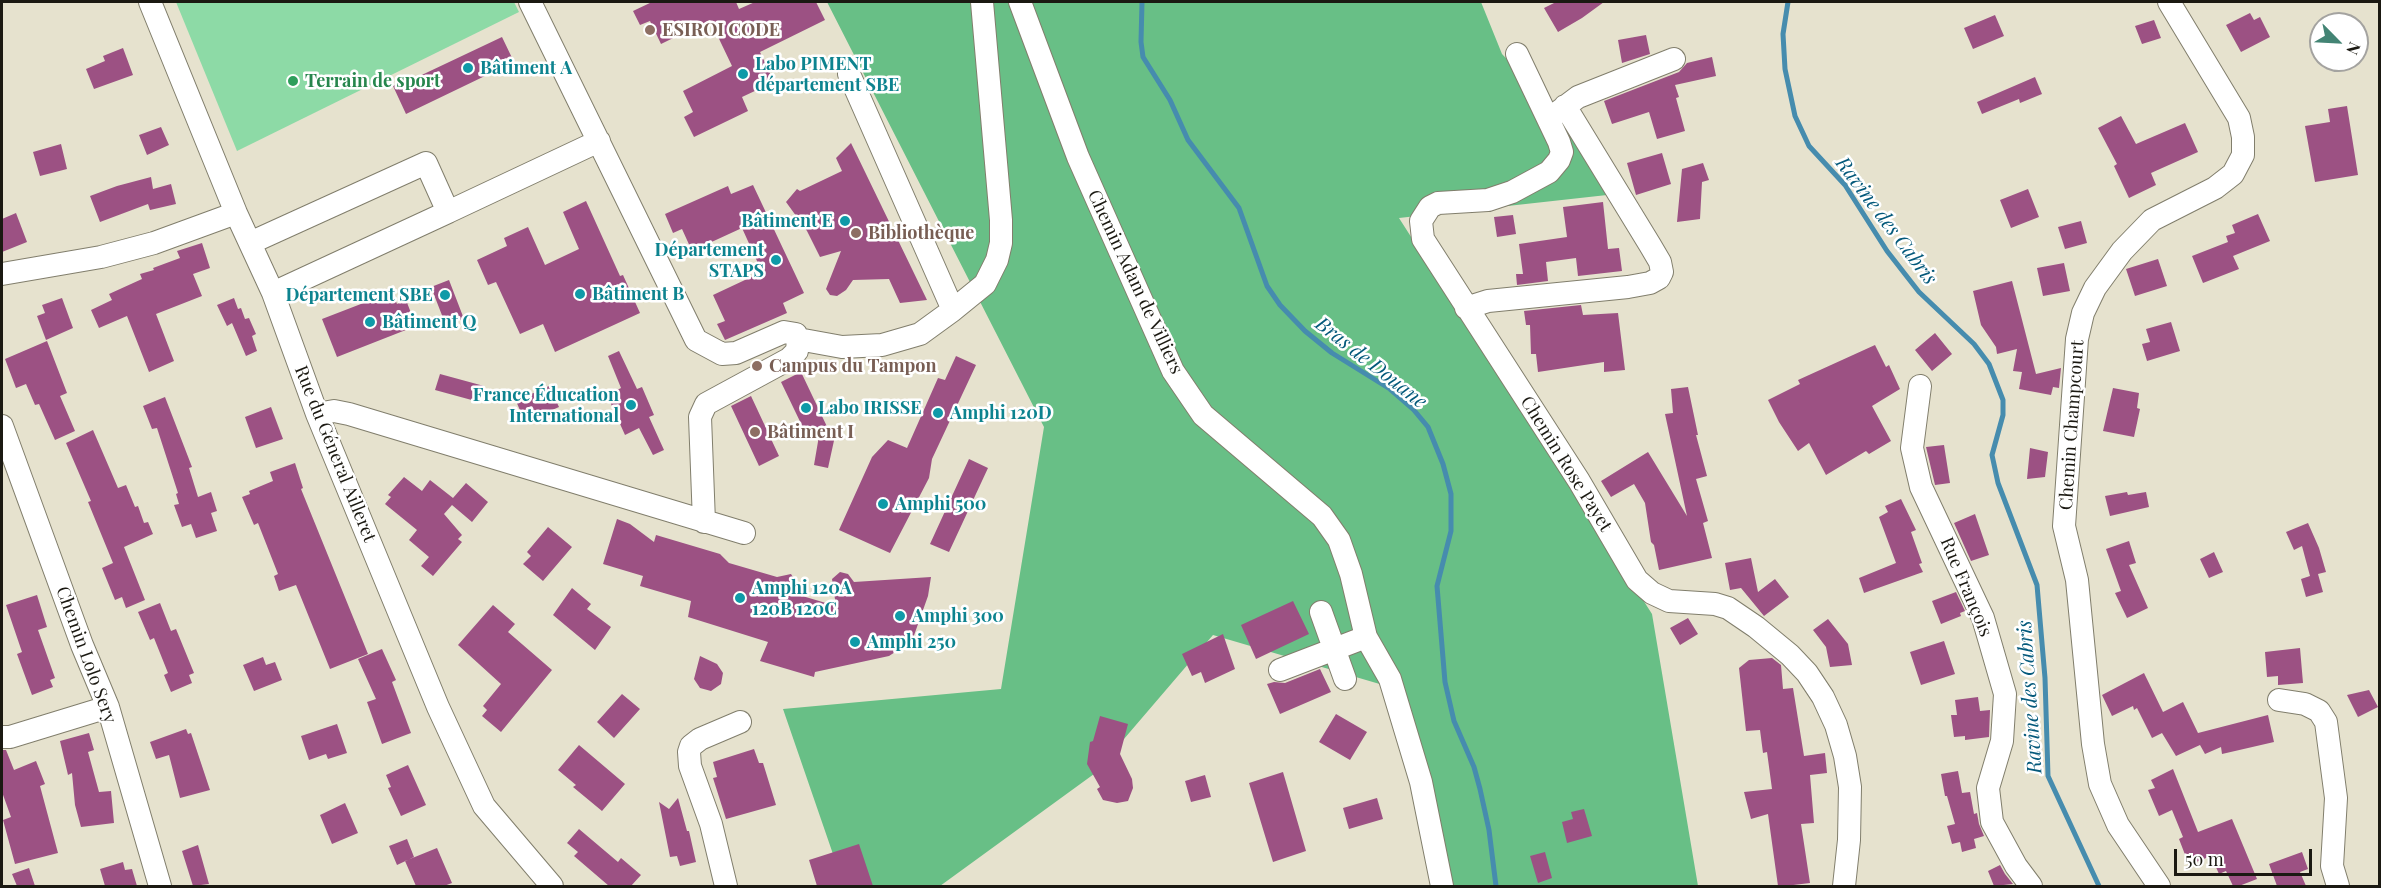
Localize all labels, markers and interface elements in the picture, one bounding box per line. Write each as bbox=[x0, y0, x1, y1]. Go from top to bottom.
north arrow bbox=[2309, 12, 2369, 72]
place label: ESIROI CODE bbox=[662, 19, 780, 41]
marker: ESIROI CODE bbox=[643, 23, 657, 37]
text: N bbox=[2342, 39, 2366, 58]
place label: Labo PIMENT département SBE bbox=[755, 53, 899, 96]
place label: Bâtiment A bbox=[480, 57, 572, 79]
marker: Bâtiment A bbox=[461, 61, 475, 75]
marker: Labo PIMENT département SBE bbox=[736, 67, 750, 81]
place label: Terrain de sport bbox=[305, 70, 440, 92]
marker: Terrain de sport bbox=[286, 74, 300, 88]
water label: Ravine des Cabris bbox=[1830, 152, 1942, 290]
street label: Chemin Adam de Villiers bbox=[1083, 186, 1187, 378]
place label: Bâtiment E bbox=[741, 210, 833, 232]
marker: Bâtiment E bbox=[838, 214, 852, 228]
place label: Bibliothèque bbox=[868, 222, 974, 244]
marker: Bibliothèque bbox=[849, 226, 863, 240]
place label: Département STAPS bbox=[655, 239, 764, 282]
marker: Département STAPS bbox=[769, 253, 783, 267]
place label: Bâtiment B bbox=[592, 283, 684, 305]
place label: Département SBE bbox=[285, 284, 433, 306]
marker: Bâtiment B bbox=[573, 287, 587, 301]
marker: Département SBE bbox=[438, 288, 452, 302]
place label: Bâtiment Q bbox=[382, 311, 477, 333]
water label: Bras de Douane bbox=[1311, 312, 1431, 414]
marker: Bâtiment Q bbox=[363, 315, 377, 329]
street label: Chemin Champcourt bbox=[2055, 339, 2089, 511]
place label: Campus du Tampon bbox=[769, 355, 937, 377]
marker: Campus du Tampon bbox=[750, 359, 764, 373]
street label: Rue du Géneral Ailleret bbox=[290, 363, 380, 545]
place label: France Éducation International bbox=[473, 384, 619, 426]
street label: Chemin Rose Payet bbox=[1516, 392, 1616, 536]
place label: Labo IRISSE bbox=[818, 397, 922, 419]
marker: France Éducation International bbox=[624, 398, 638, 412]
marker: Labo IRISSE bbox=[799, 401, 813, 415]
place label: Amphi 120D bbox=[950, 402, 1052, 424]
marker: Amphi 120D bbox=[931, 406, 945, 420]
place label: Bâtiment I bbox=[767, 421, 854, 443]
marker: Bâtiment I bbox=[748, 425, 762, 439]
place label: Amphi 500 bbox=[895, 493, 986, 515]
marker: Amphi 500 bbox=[876, 497, 890, 511]
street label: Rue François bbox=[1935, 534, 1997, 640]
place label: Amphi 120A 120B 120C bbox=[752, 577, 852, 620]
street label: Chemin Lolo Sery bbox=[51, 584, 121, 726]
marker: Amphi 120A 120B 120C bbox=[733, 591, 747, 605]
place label: Amphi 300 bbox=[912, 605, 1004, 627]
marker: Amphi 300 bbox=[893, 609, 907, 623]
water label: Ravine des Cabris bbox=[2013, 619, 2047, 775]
place label: Amphi 250 bbox=[867, 631, 956, 653]
marker: Amphi 250 bbox=[848, 635, 862, 649]
scale bar bbox=[2177, 837, 2315, 875]
text: 50 m bbox=[2185, 847, 2224, 871]

